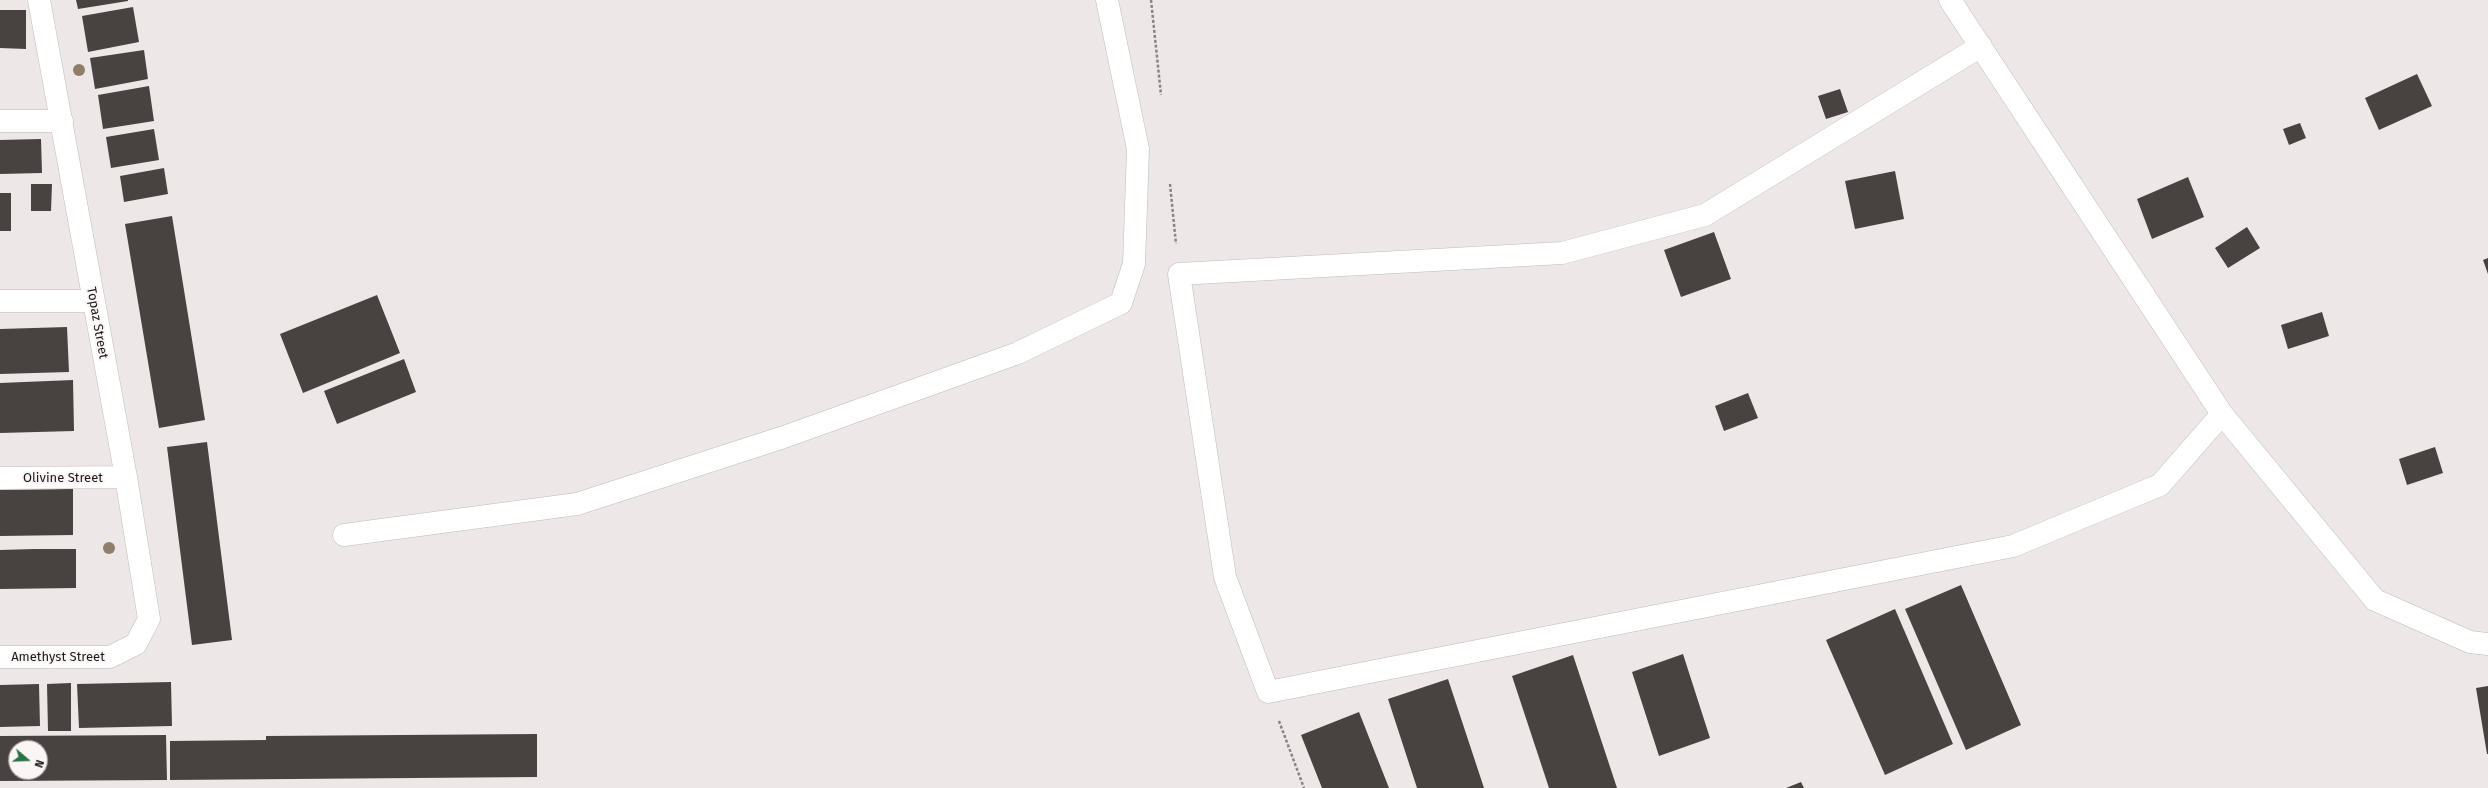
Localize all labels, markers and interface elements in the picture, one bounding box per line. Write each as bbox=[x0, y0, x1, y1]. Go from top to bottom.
street label: Topaz Street bbox=[83, 286, 111, 360]
street label: Olivine Street bbox=[23, 470, 103, 486]
street label: Amethyst Street bbox=[11, 649, 105, 665]
north arrow bbox=[8, 740, 48, 780]
text: N bbox=[32, 758, 46, 769]

